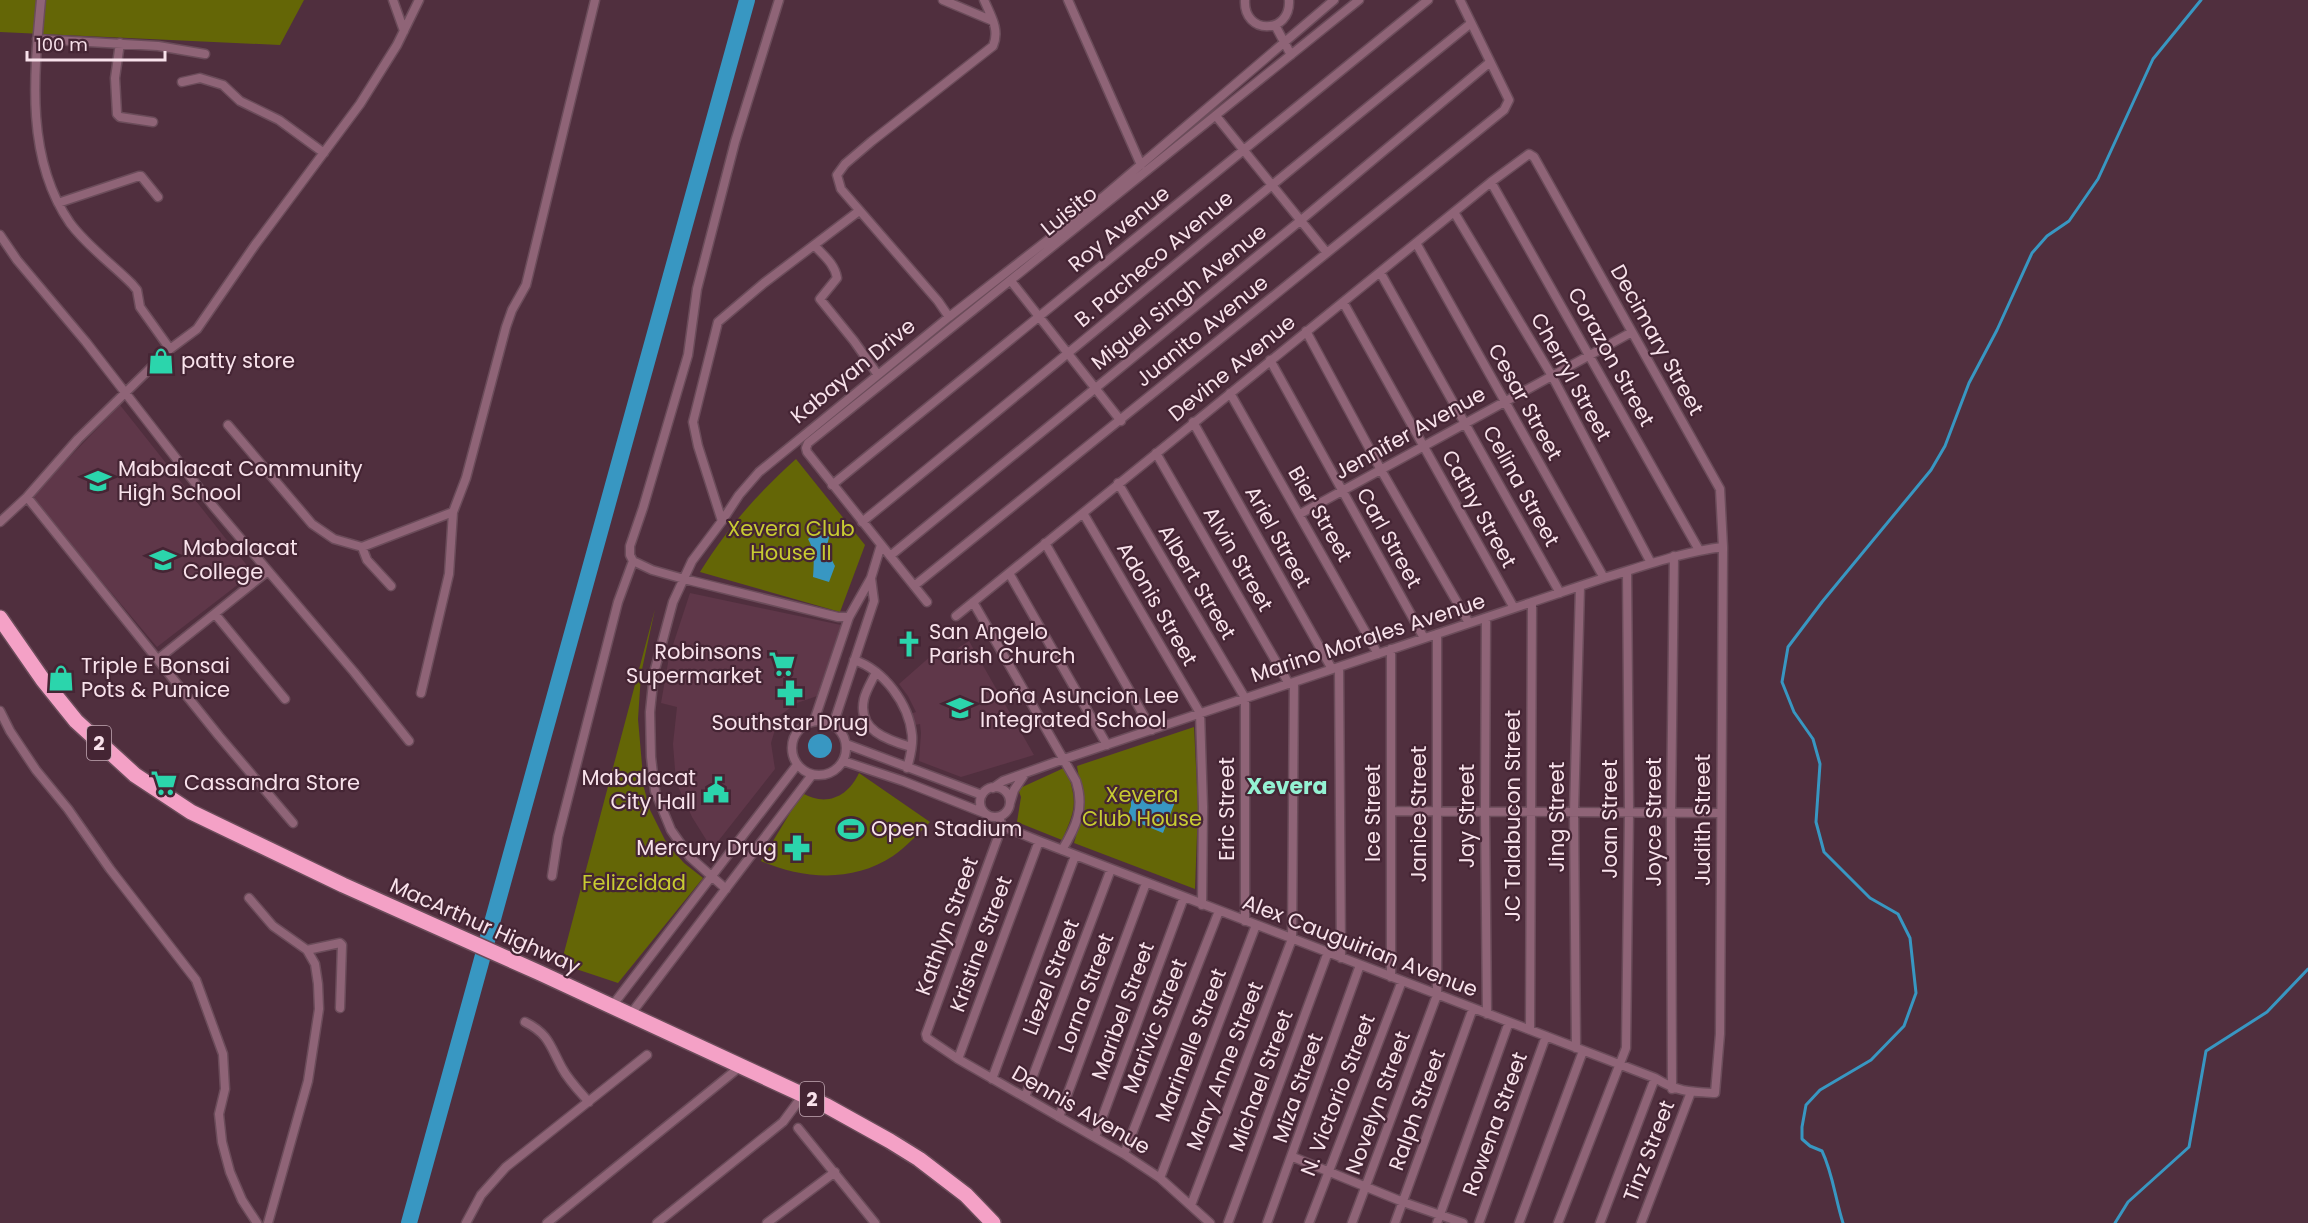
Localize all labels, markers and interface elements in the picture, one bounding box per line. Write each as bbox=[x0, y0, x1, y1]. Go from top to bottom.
scale bar bbox=[27, 24, 165, 62]
text: 100 m bbox=[36, 32, 88, 57]
street label: Luisito bbox=[1034, 179, 1103, 242]
street label: Roy Avenue bbox=[1062, 179, 1175, 278]
street label: B. Pacheco Avenue bbox=[1068, 184, 1239, 334]
street label: Miguel Singh Avenue bbox=[1085, 217, 1272, 376]
street label: Decimary Street bbox=[1604, 259, 1711, 420]
street label: Juanito Avenue bbox=[1129, 268, 1274, 393]
street label: Corazon Street bbox=[1561, 282, 1662, 432]
street label: Devine Avenue bbox=[1162, 307, 1301, 428]
street label: Cherryl Street bbox=[1524, 307, 1619, 446]
street label: Kabayan Drive bbox=[784, 311, 921, 430]
street label: Cesar Street bbox=[1481, 338, 1569, 465]
shop icon: patty store bbox=[146, 346, 176, 376]
place label: patty store bbox=[181, 346, 295, 375]
street label: Jennifer Avenue bbox=[1329, 379, 1490, 486]
street label: Celina Street bbox=[1476, 420, 1567, 552]
street label: Cathy Street bbox=[1435, 445, 1524, 573]
place label: Mabalacat Community High School bbox=[118, 454, 363, 507]
street label: Bier Street bbox=[1281, 461, 1359, 567]
school or university icon: Mabalacat Community High School bbox=[83, 466, 113, 496]
street label: Ariel Street bbox=[1238, 481, 1318, 593]
street label: Carl Street bbox=[1350, 482, 1429, 593]
street label: Alvin Street bbox=[1197, 501, 1280, 617]
park label: Xevera Club House II bbox=[727, 514, 855, 567]
street label: Albert Street bbox=[1152, 519, 1243, 645]
place label: Mabalacat College bbox=[183, 533, 298, 586]
street label: Adonis Street bbox=[1110, 537, 1205, 671]
school or university icon: Mabalacat College bbox=[148, 545, 178, 575]
street label: Marino Morales Avenue bbox=[1247, 586, 1489, 689]
place label: San Angelo Parish Church bbox=[929, 617, 1075, 670]
church icon: San Angelo Parish Church bbox=[894, 629, 924, 659]
place label: Robinsons Supermarket bbox=[626, 637, 762, 690]
supermarket icon: Robinsons Supermarket bbox=[767, 649, 797, 679]
place label: Triple E Bonsai Pots & Pumice bbox=[81, 651, 230, 704]
shop icon: Triple E Bonsai Pots & Pumice bbox=[46, 663, 76, 693]
pharmacy icon: Southstar Drug bbox=[775, 678, 805, 708]
place label: Doña Asuncion Lee Integrated School bbox=[980, 681, 1179, 734]
school or university icon: Doña Asuncion Lee Integrated School bbox=[945, 693, 975, 723]
place label: Southstar Drug bbox=[712, 708, 868, 737]
street label: JC Talabucon Street bbox=[1498, 710, 1527, 922]
road number: 2 bbox=[87, 726, 111, 760]
street label: Janice Street bbox=[1404, 746, 1433, 882]
street label: Judith Street bbox=[1688, 754, 1717, 886]
street label: Eric Street bbox=[1212, 757, 1241, 861]
street label: Joyce Street bbox=[1639, 757, 1668, 887]
street label: Joan Street bbox=[1595, 759, 1624, 879]
street label: Jing Street bbox=[1542, 761, 1571, 873]
place label: Mabalacat City Hall bbox=[581, 763, 696, 816]
street label: Ice Street bbox=[1358, 764, 1387, 862]
street label: Jay Street bbox=[1452, 764, 1481, 868]
supermarket icon: Cassandra Store bbox=[149, 768, 179, 798]
place label: Cassandra Store bbox=[184, 768, 360, 797]
district label: Xevera bbox=[1247, 771, 1327, 802]
public building icon: Mabalacat City Hall bbox=[701, 775, 731, 805]
park label: Xevera Club House bbox=[1082, 780, 1202, 833]
sports icon: Open Stadium bbox=[836, 814, 866, 844]
place label: Open Stadium bbox=[871, 814, 1022, 843]
place label: Mercury Drug bbox=[636, 833, 777, 862]
pharmacy icon: Mercury Drug bbox=[782, 833, 812, 863]
street label: Kathlyn Street bbox=[908, 853, 985, 999]
park label: Felizcidad bbox=[582, 868, 686, 897]
street label: MacArthur Highway bbox=[385, 870, 585, 981]
street label: Kristine Street bbox=[942, 872, 1019, 1016]
street label: Alex Cauguirian Avenue bbox=[1238, 887, 1482, 1004]
street label: Liezel Street bbox=[1015, 915, 1086, 1039]
street label: Lorna Street bbox=[1051, 929, 1121, 1057]
street label: Maribel Street bbox=[1084, 938, 1161, 1084]
street label: Marivic Street bbox=[1116, 954, 1194, 1097]
street label: Marinelle Street bbox=[1148, 964, 1233, 1126]
street label: Mary Anne Street bbox=[1179, 977, 1270, 1154]
street label: Michael Street bbox=[1221, 1006, 1300, 1156]
street label: N. Victorio Street bbox=[1293, 1010, 1382, 1180]
street label: Novelyn Street bbox=[1338, 1027, 1417, 1179]
street label: Miza Street bbox=[1265, 1029, 1330, 1146]
street label: Ralph Street bbox=[1381, 1045, 1452, 1174]
street label: Rowena Street bbox=[1455, 1048, 1534, 1200]
street label: Dennis Avenue bbox=[1007, 1058, 1156, 1161]
road number: 2 bbox=[800, 1082, 824, 1116]
street label: Tinz Street bbox=[1616, 1096, 1681, 1206]

